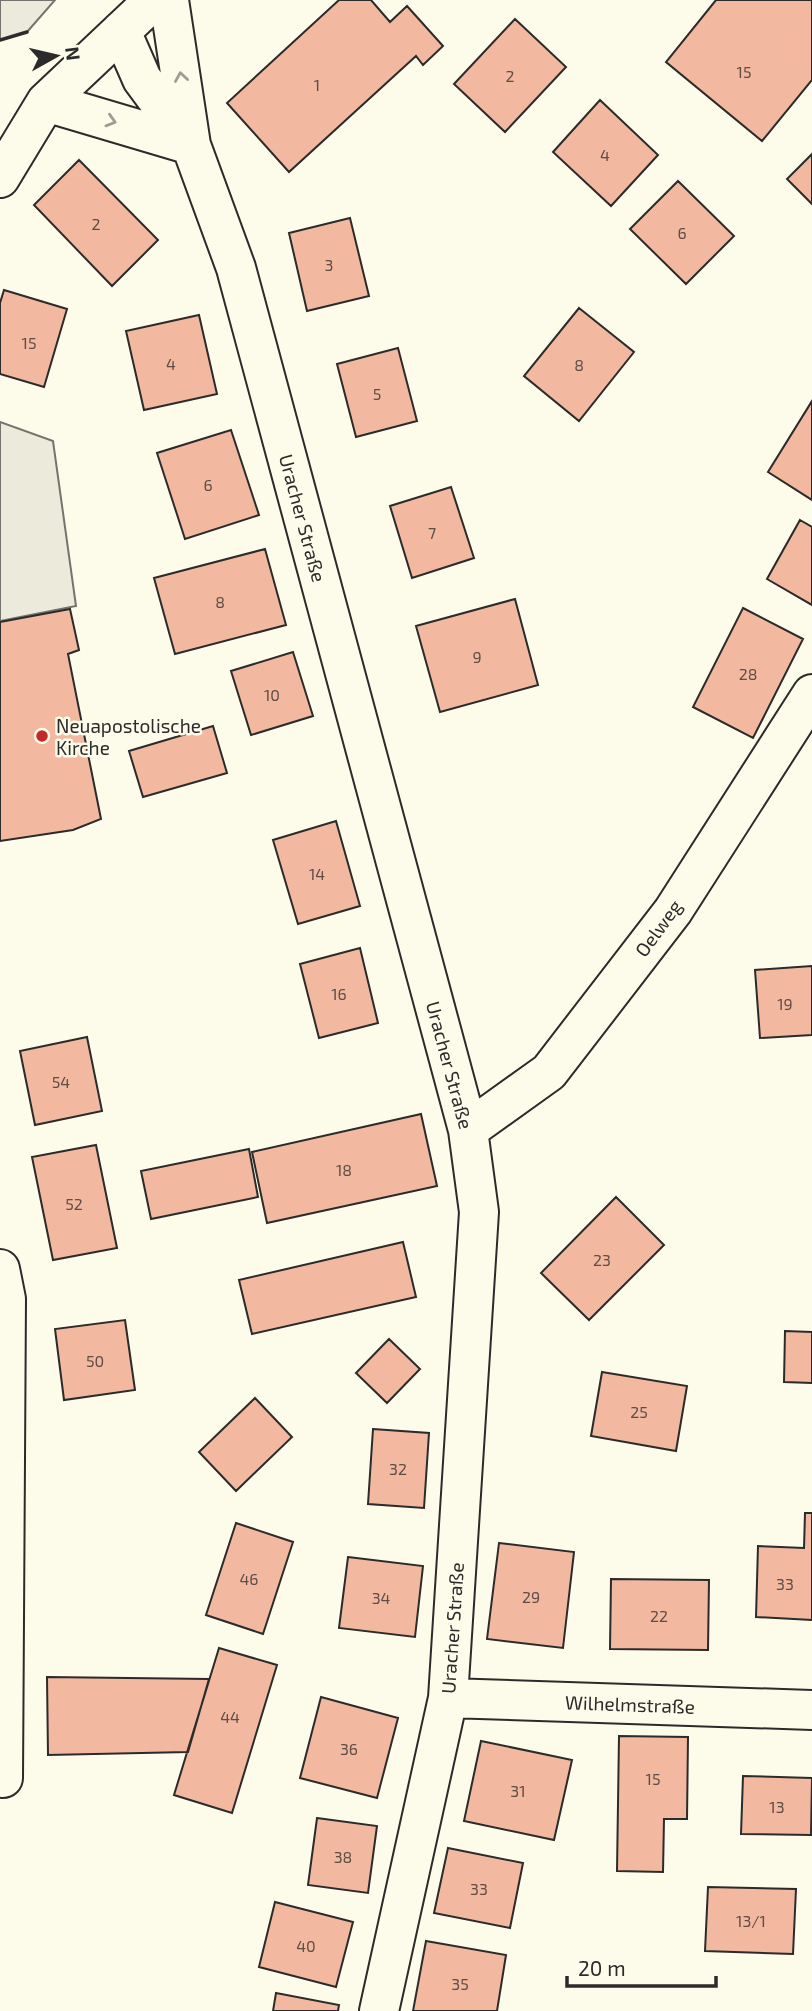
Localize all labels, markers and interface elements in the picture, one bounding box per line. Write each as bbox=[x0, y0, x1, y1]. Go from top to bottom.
north arrow bbox=[21, 21, 91, 91]
text: N bbox=[61, 45, 86, 62]
house number: 15 bbox=[737, 62, 751, 81]
house number: 2 bbox=[506, 66, 515, 85]
one-way arrow bbox=[173, 71, 188, 83]
house number: 1 bbox=[314, 75, 320, 94]
one-way arrow bbox=[105, 112, 117, 127]
house number: 4 bbox=[600, 145, 610, 164]
house number: 2 bbox=[92, 214, 101, 233]
house number: 6 bbox=[677, 223, 687, 242]
house number: 3 bbox=[325, 255, 333, 274]
house number: 15 bbox=[22, 333, 36, 352]
house number: 4 bbox=[166, 354, 176, 373]
house number: 8 bbox=[574, 355, 584, 374]
house number: 5 bbox=[373, 384, 381, 403]
street label: Uracher Straße bbox=[275, 451, 331, 585]
house number: 6 bbox=[203, 475, 213, 494]
house number: 7 bbox=[428, 523, 436, 542]
house number: 8 bbox=[215, 592, 225, 611]
house number: 9 bbox=[472, 647, 482, 666]
house number: 28 bbox=[739, 664, 757, 683]
house number: 10 bbox=[264, 685, 280, 704]
place label: Neuapostolische Kirche bbox=[56, 714, 201, 759]
marker: Neuapostolische Kirche bbox=[34, 728, 50, 744]
house number: 14 bbox=[309, 864, 325, 883]
street label: Oelweg bbox=[630, 895, 687, 961]
house number: 16 bbox=[331, 984, 347, 1003]
house number: 19 bbox=[777, 994, 793, 1013]
street label: Uracher Straße bbox=[422, 998, 478, 1132]
house number: 54 bbox=[52, 1072, 70, 1091]
house number: 18 bbox=[336, 1160, 352, 1179]
house number: 52 bbox=[65, 1194, 83, 1213]
house number: 23 bbox=[593, 1250, 611, 1269]
house number: 50 bbox=[86, 1351, 104, 1370]
house number: 25 bbox=[630, 1402, 648, 1421]
house number: 32 bbox=[389, 1459, 407, 1478]
street label: Uracher Straße bbox=[436, 1562, 468, 1694]
house number: 46 bbox=[240, 1569, 259, 1588]
house number: 33 bbox=[776, 1574, 794, 1593]
house number: 29 bbox=[522, 1587, 540, 1606]
house number: 34 bbox=[372, 1588, 391, 1607]
house number: 22 bbox=[650, 1606, 668, 1625]
street label: Wilhelmstraße bbox=[565, 1690, 695, 1718]
house number: 44 bbox=[220, 1707, 240, 1726]
house number: 36 bbox=[340, 1739, 358, 1758]
house number: 15 bbox=[646, 1769, 660, 1788]
house number: 31 bbox=[510, 1781, 526, 1800]
house number: 13 bbox=[769, 1797, 785, 1816]
house number: 38 bbox=[334, 1847, 352, 1866]
house number: 33 bbox=[470, 1879, 488, 1898]
house number: 13/1 bbox=[736, 1911, 766, 1930]
house number: 40 bbox=[296, 1936, 316, 1955]
scale bar bbox=[567, 1944, 716, 1988]
text: 20 m bbox=[578, 1955, 626, 1980]
house number: 35 bbox=[451, 1974, 469, 1993]

